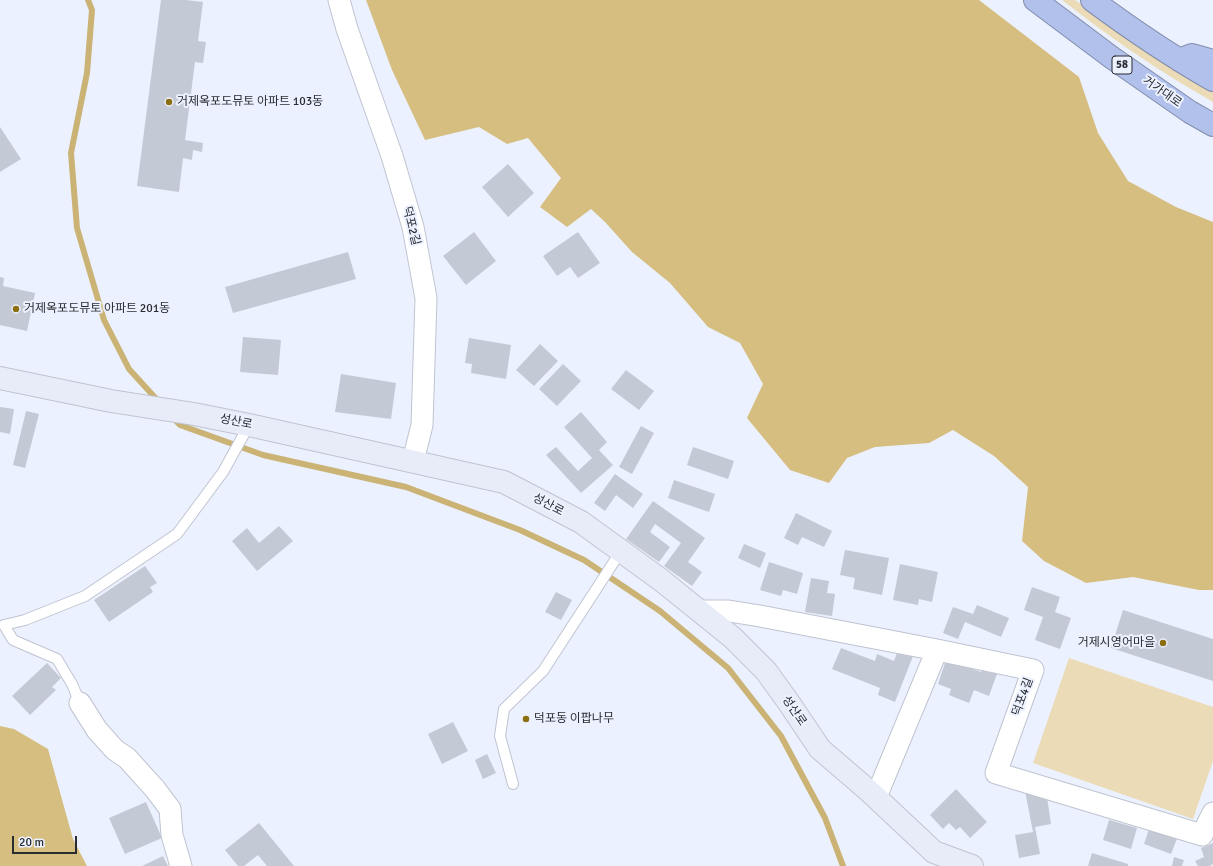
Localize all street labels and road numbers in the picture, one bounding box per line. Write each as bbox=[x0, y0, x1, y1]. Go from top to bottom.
road number: 58 bbox=[1112, 56, 1132, 74]
street label: 거가대로 bbox=[1140, 73, 1184, 111]
street label: 덕포2길 bbox=[399, 205, 423, 247]
street label: 성산로 bbox=[218, 412, 254, 432]
street label: 성산로 bbox=[530, 491, 566, 519]
street label: 덕포4길 bbox=[1009, 676, 1037, 718]
street label: 성산로 bbox=[779, 693, 809, 729]

